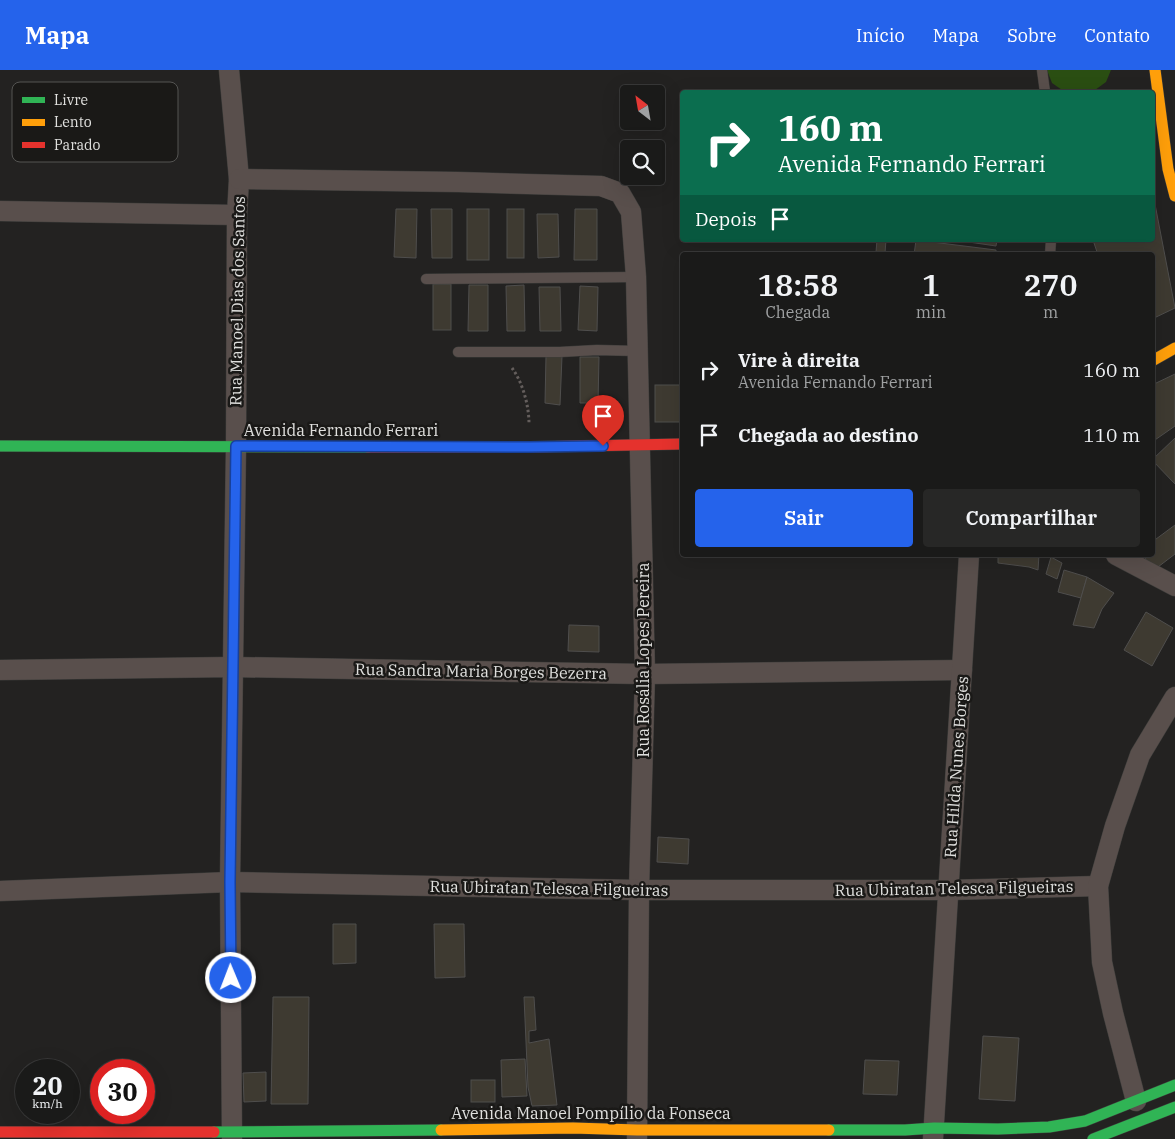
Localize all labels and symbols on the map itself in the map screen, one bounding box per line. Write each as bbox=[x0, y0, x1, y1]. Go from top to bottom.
legend bbox=[12, 82, 178, 162]
north arrow bbox=[620, 85, 665, 130]
text: Livre bbox=[54, 91, 88, 109]
text: Lento bbox=[54, 113, 92, 131]
text: Parado bbox=[54, 136, 101, 154]
street label: Rua Manoel Dias dos Santos bbox=[225, 196, 249, 406]
pin bbox=[582, 395, 624, 446]
street label: Avenida Fernando Ferrari bbox=[244, 420, 438, 440]
street label: Rua Rosália Lopes Pereira bbox=[633, 562, 653, 757]
street label: Rua Sandra Maria Borges Bezerra bbox=[355, 659, 607, 683]
street label: Rua Hilda Nunes Borges bbox=[940, 675, 972, 859]
street label: Rua Ubiratan Telesca Filgueiras bbox=[429, 876, 669, 900]
street label: Rua Ubiratan Telesca Filgueiras bbox=[834, 876, 1074, 900]
position arrow bbox=[204, 951, 256, 1003]
speed limit sign: 30 bbox=[90, 1059, 155, 1124]
street label: Avenida Manoel Pompílio da Fonseca bbox=[451, 1103, 731, 1123]

